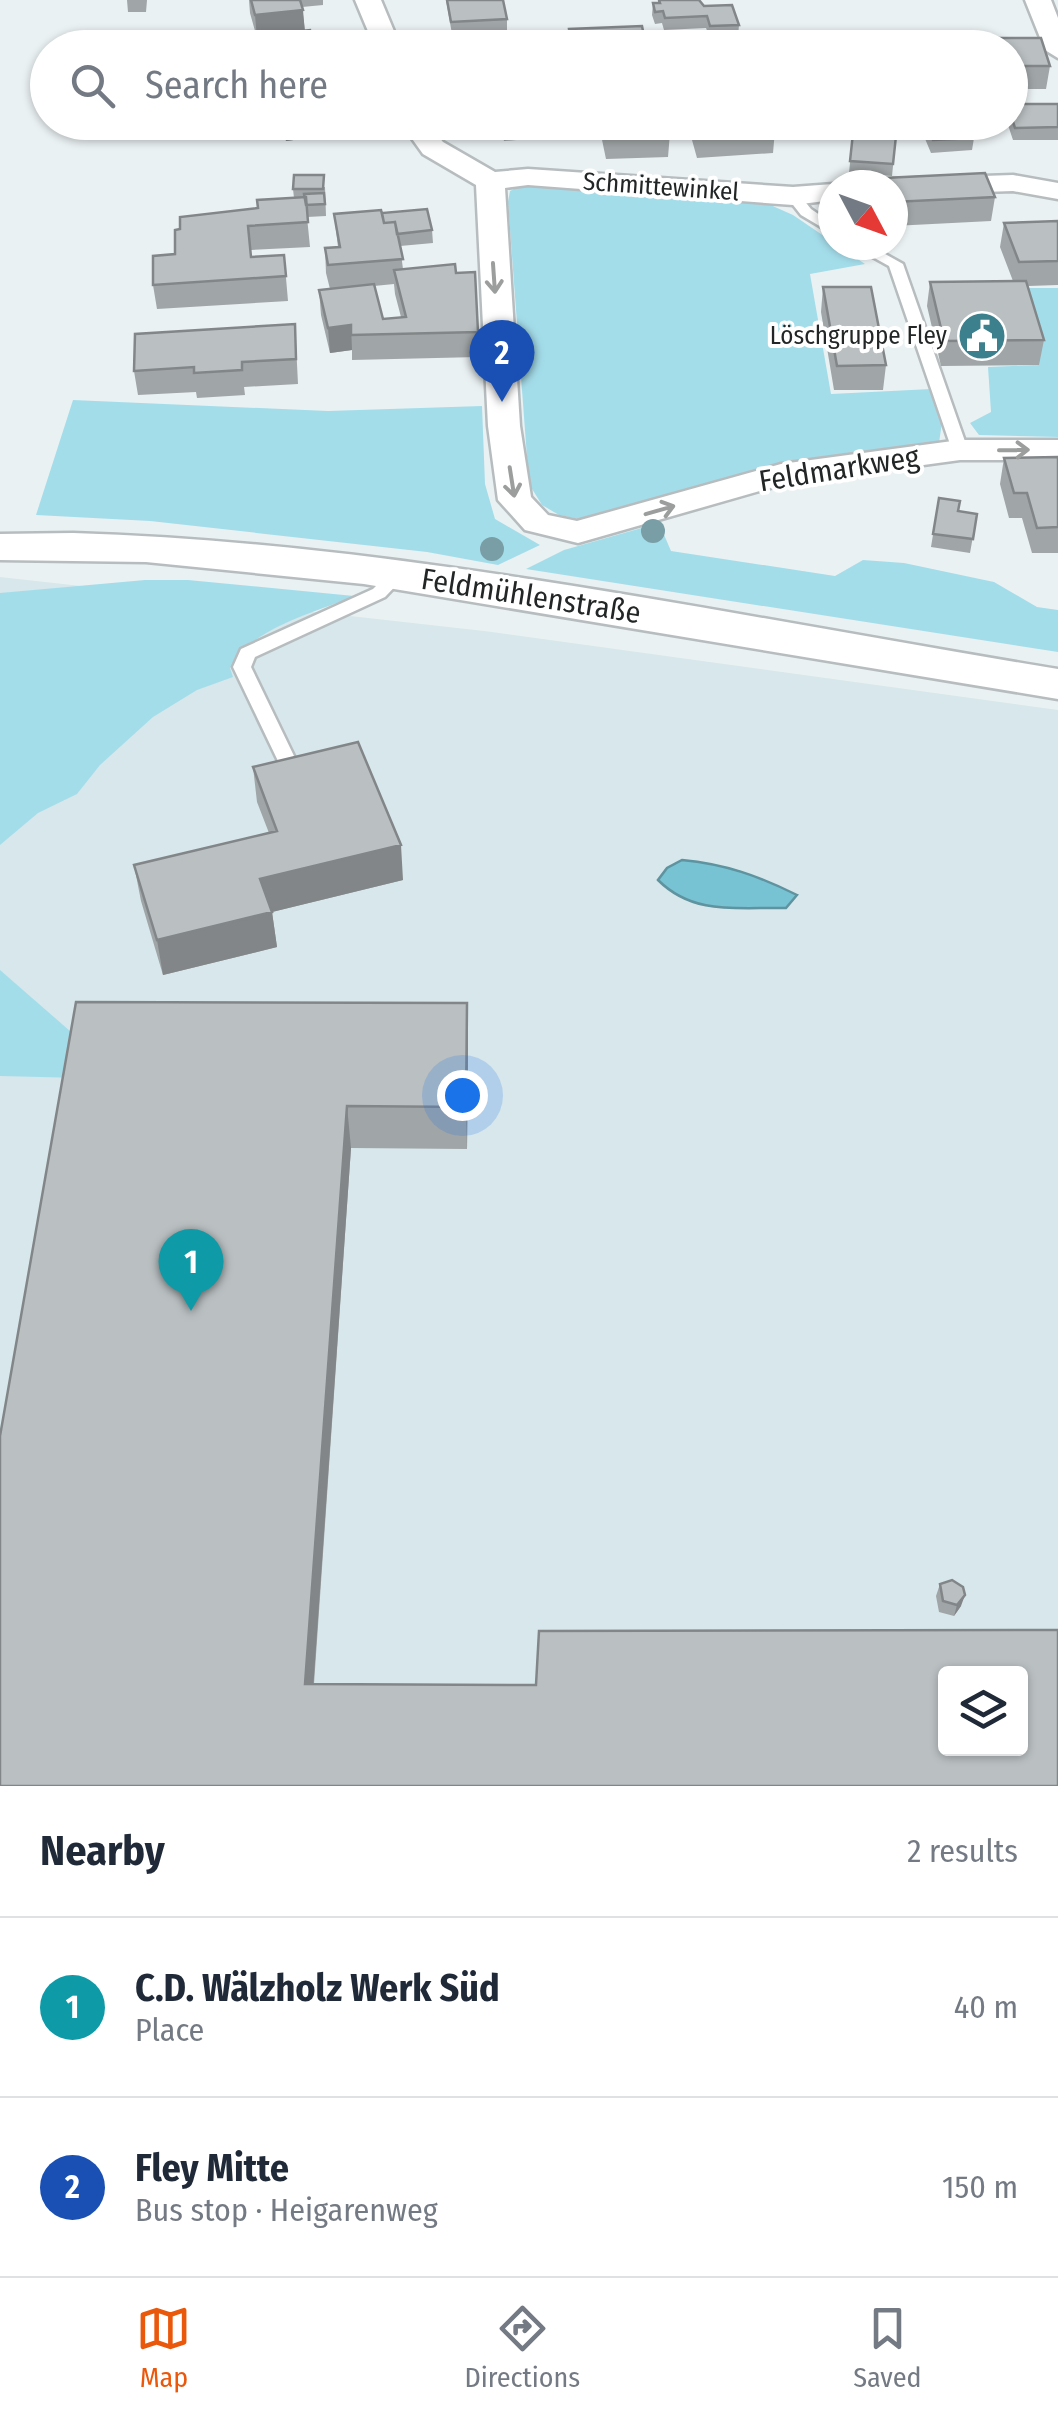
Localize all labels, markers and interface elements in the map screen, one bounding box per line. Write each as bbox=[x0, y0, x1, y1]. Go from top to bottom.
search box bbox=[30, 30, 1028, 140]
icon: search bbox=[65, 58, 120, 113]
text: Search here bbox=[145, 62, 328, 108]
street label: Schmittewinkel bbox=[582, 167, 740, 207]
north arrow bbox=[818, 170, 908, 260]
one-way arrow bbox=[485, 261, 504, 293]
public building icon: Löschgruppe Fley bbox=[956, 310, 1008, 362]
pin: 2 bbox=[470, 320, 534, 402]
place label: Löschgruppe Fley bbox=[770, 321, 947, 351]
street label: Feldmarkweg bbox=[756, 438, 922, 499]
one-way arrow bbox=[997, 441, 1029, 460]
one-way arrow bbox=[504, 465, 522, 497]
one-way arrow bbox=[644, 500, 676, 518]
street label: Feldmühlenstraße bbox=[419, 561, 643, 631]
your location bbox=[437, 1070, 488, 1121]
pin: 1 bbox=[158, 1228, 224, 1311]
map controls bbox=[938, 1666, 1028, 1756]
button: layers bbox=[938, 1666, 1028, 1756]
text: Nearby bbox=[40, 1826, 165, 1876]
text: 2 results bbox=[907, 1832, 1018, 1870]
text: C.D. Wälzholz Werk Süd bbox=[135, 1965, 500, 2011]
text: 1 bbox=[66, 1988, 79, 2026]
text: 40 m bbox=[954, 1988, 1018, 2026]
text: Place bbox=[135, 2011, 204, 2049]
text: Fley Mitte bbox=[135, 2145, 289, 2191]
text: 2 bbox=[65, 2168, 80, 2206]
text: 150 m bbox=[942, 2168, 1018, 2206]
text: Bus stop · Heigarenweg bbox=[135, 2191, 438, 2229]
tab: Map bbox=[136, 2301, 191, 2394]
tab: Directions bbox=[464, 2301, 580, 2394]
tab: Saved bbox=[853, 2301, 922, 2394]

